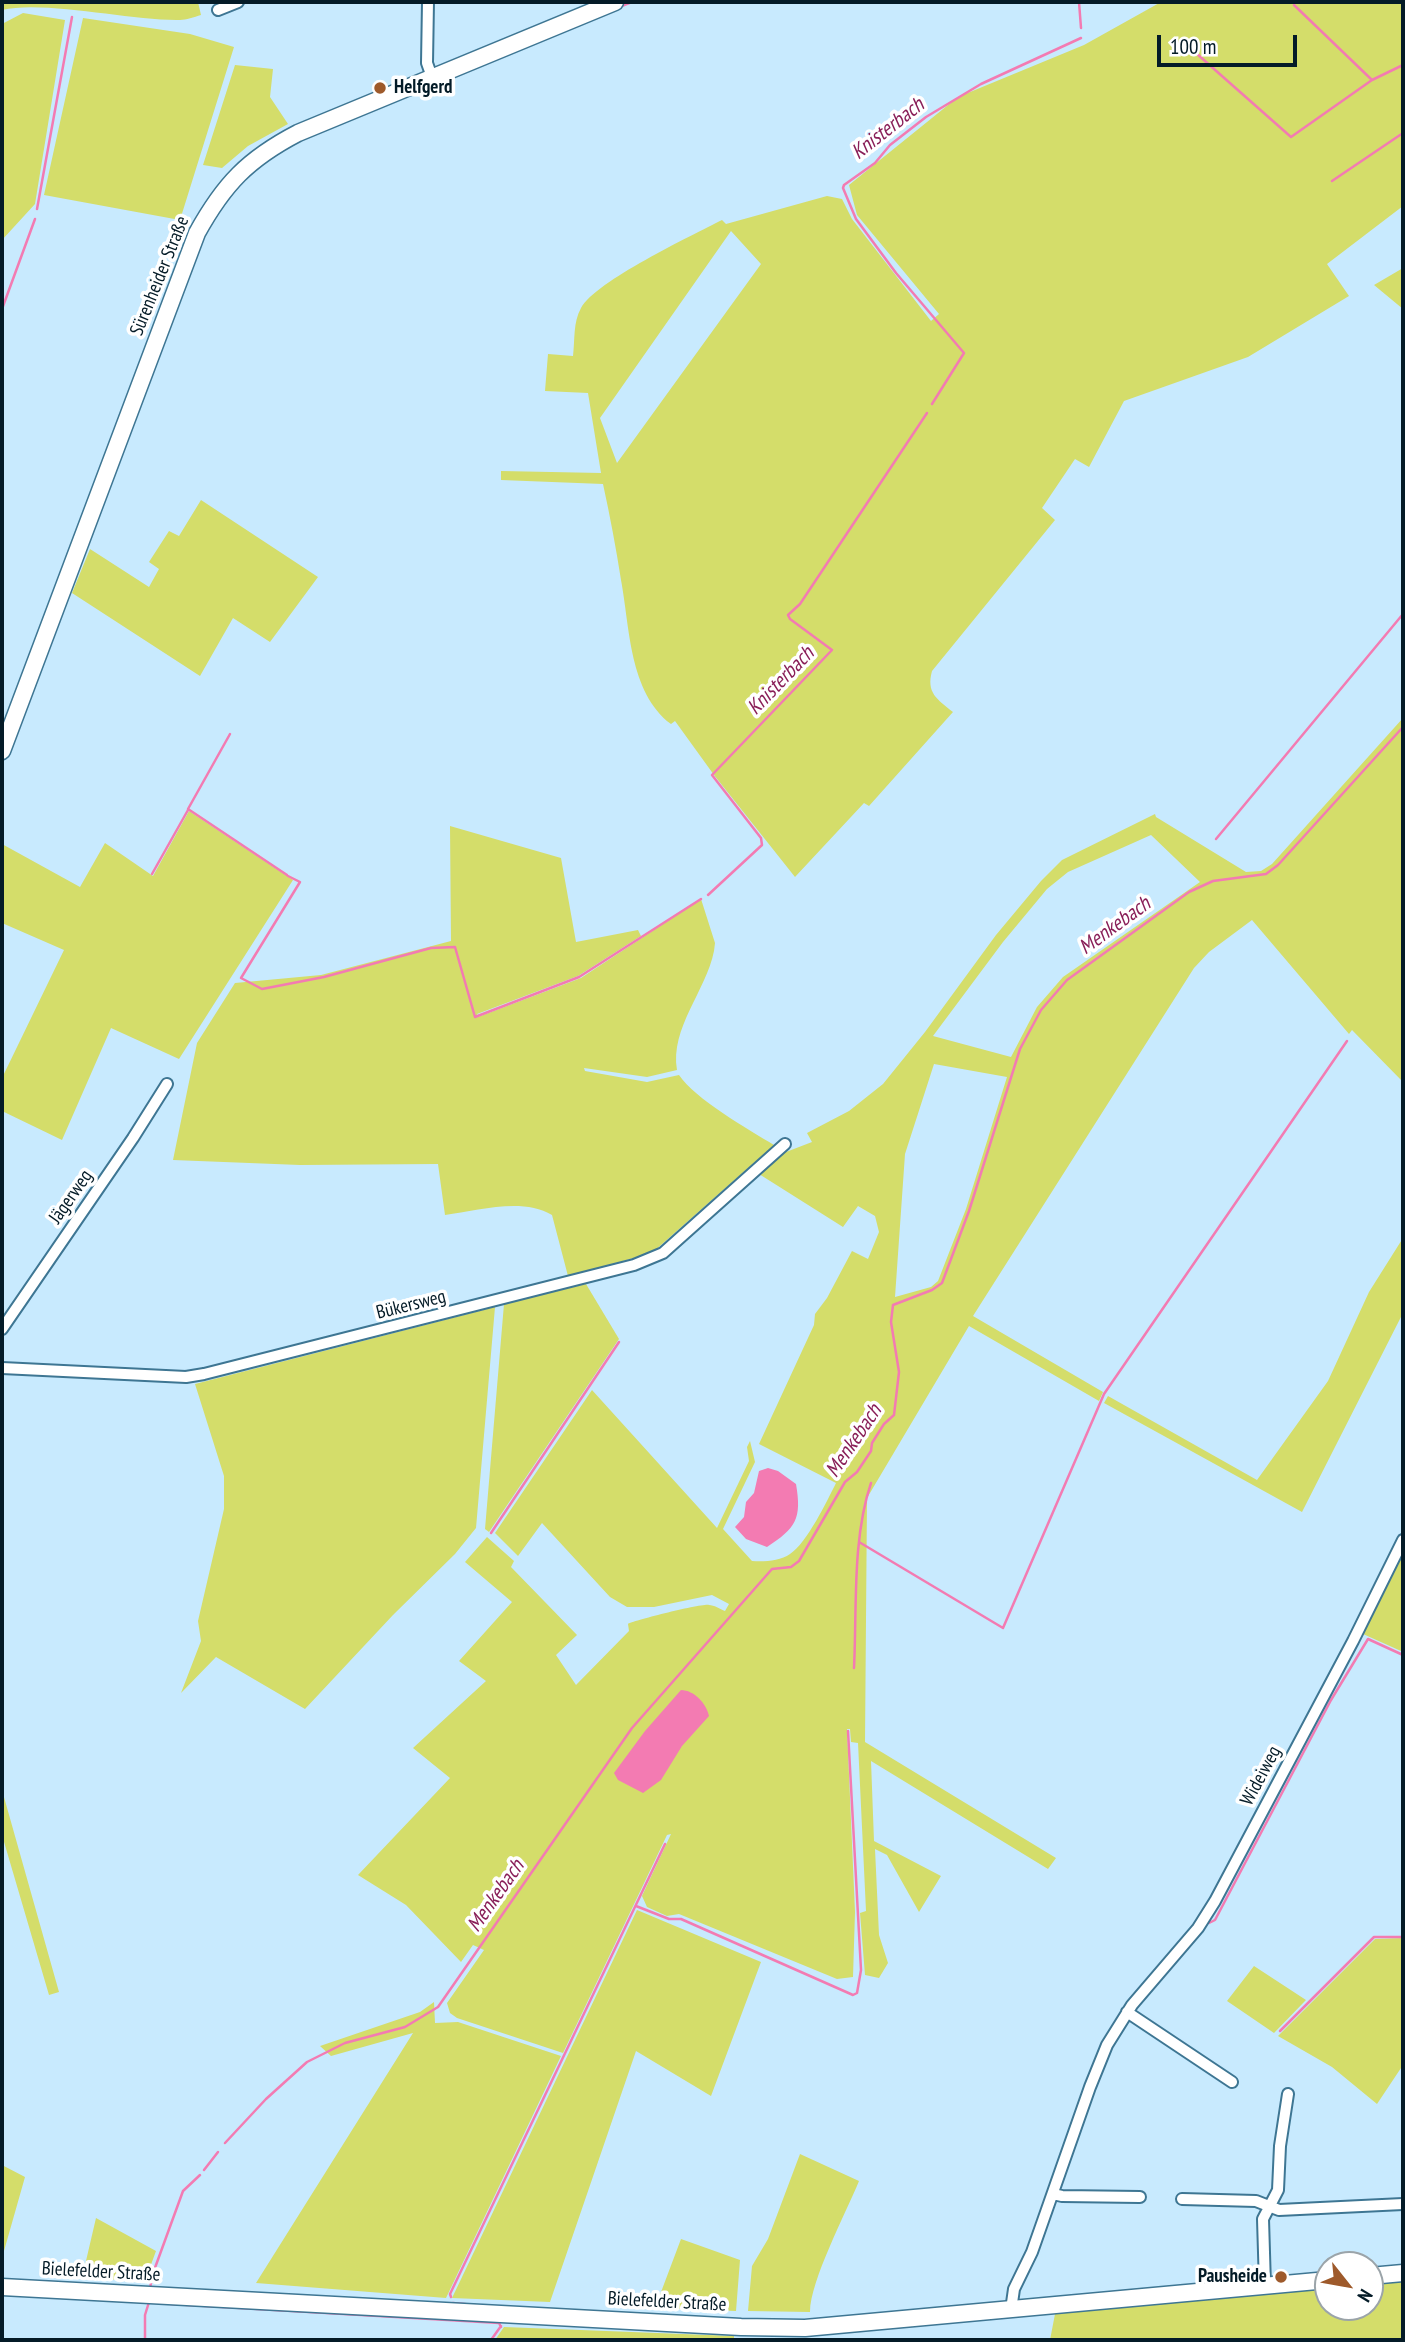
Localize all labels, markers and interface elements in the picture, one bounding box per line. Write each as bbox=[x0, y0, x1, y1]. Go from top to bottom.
scale bar bbox=[1160, 21, 1300, 65]
text: 100 m bbox=[1170, 33, 1216, 60]
place label: Helfgerd bbox=[394, 77, 453, 99]
marker: Helfgerd bbox=[372, 80, 388, 96]
water label: Knisterbach bbox=[847, 93, 929, 165]
street label: Sürenheider Straße bbox=[126, 213, 194, 339]
water label: Knisterbach bbox=[742, 642, 820, 720]
water label: Menkebach bbox=[1074, 892, 1156, 960]
street label: Jägerweg bbox=[44, 1166, 98, 1228]
street label: Bükersweg bbox=[374, 1285, 448, 1325]
water label: Menkebach bbox=[821, 1400, 887, 1482]
street label: Wideiweg bbox=[1236, 1742, 1286, 1810]
water label: Menkebach bbox=[462, 1855, 530, 1937]
north arrow bbox=[1314, 2251, 1384, 2321]
street label: Bielefelder Straße bbox=[41, 2258, 161, 2286]
place label: Pausheide bbox=[1198, 2266, 1267, 2288]
marker: Pausheide bbox=[1273, 2269, 1289, 2285]
text: N bbox=[1352, 2285, 1378, 2306]
street label: Bielefelder Straße bbox=[607, 2288, 727, 2316]

